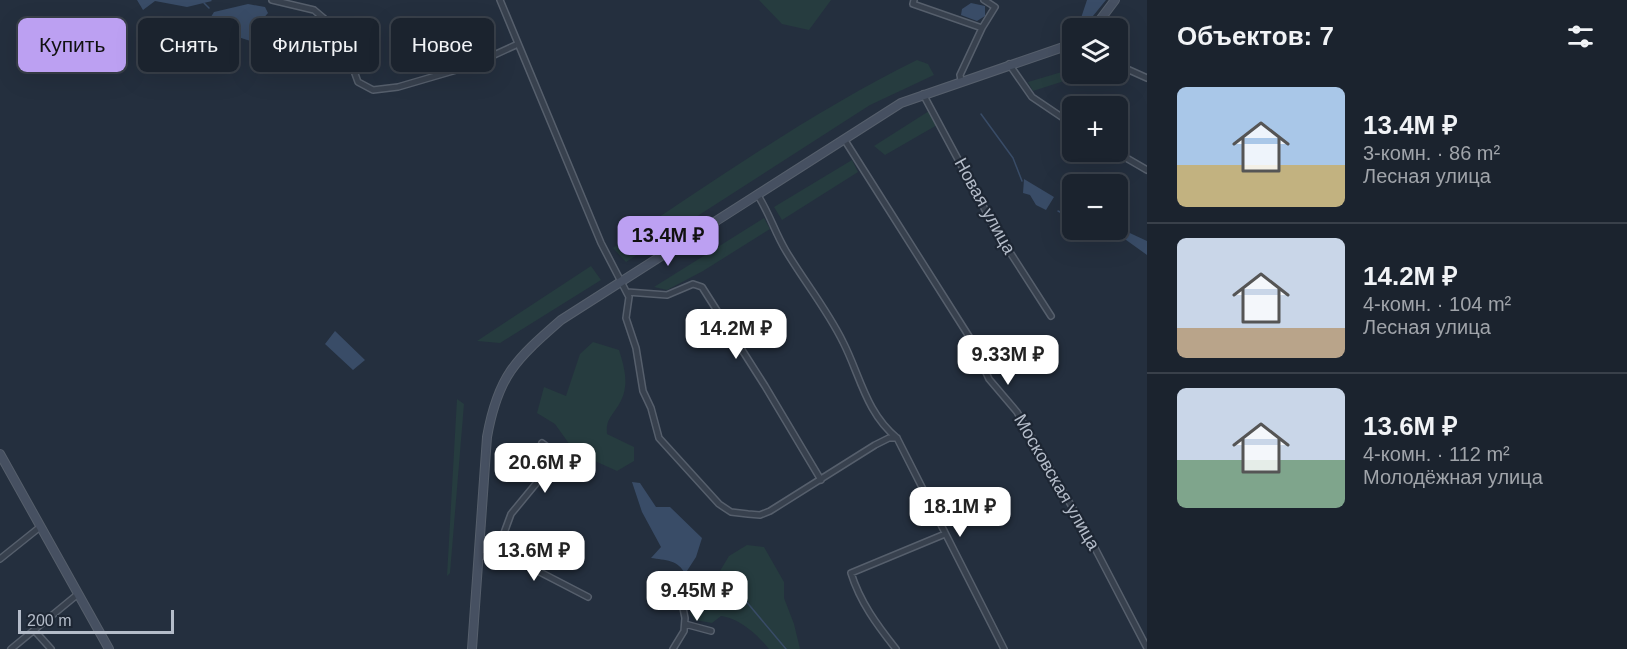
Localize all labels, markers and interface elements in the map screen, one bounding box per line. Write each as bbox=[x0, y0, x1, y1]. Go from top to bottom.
chip: Купить bbox=[18, 18, 126, 72]
chip: Снять bbox=[138, 18, 239, 72]
chip: Фильтры bbox=[251, 18, 379, 72]
chip: Новое bbox=[391, 18, 494, 72]
map controls bbox=[1062, 18, 1128, 240]
button: layers bbox=[1062, 18, 1128, 84]
icon: filters bbox=[1564, 20, 1597, 53]
text: Объектов: 7 bbox=[1177, 21, 1334, 51]
button: + bbox=[1062, 96, 1128, 162]
text: 13.4M ₽ bbox=[1363, 110, 1458, 140]
icon: home bbox=[1225, 111, 1297, 183]
text: 3-комн. · 86 m² bbox=[1363, 142, 1500, 164]
street label: Новая улица bbox=[950, 155, 1020, 258]
text: Лесная улица bbox=[1363, 165, 1491, 187]
button: − bbox=[1062, 174, 1128, 240]
pin: 13.4M ₽ bbox=[613, 216, 723, 267]
text: 13.4M ₽ bbox=[632, 224, 704, 246]
text: 14.2M ₽ bbox=[1363, 261, 1458, 291]
icon: home bbox=[1225, 262, 1297, 334]
text: 4-комн. · 104 m² bbox=[1363, 293, 1511, 315]
pin: 14.2M ₽ bbox=[681, 309, 791, 360]
text: Лесная улица bbox=[1363, 316, 1491, 338]
text: 14.2M ₽ bbox=[700, 317, 772, 339]
pin: 9.33M ₽ bbox=[953, 335, 1063, 386]
text: 9.33M ₽ bbox=[972, 343, 1044, 365]
street label: Московская улица bbox=[1010, 411, 1104, 554]
text: 13.6M ₽ bbox=[1363, 411, 1458, 441]
icon: home bbox=[1225, 412, 1297, 484]
pin: 20.6M ₽ bbox=[490, 443, 600, 494]
text: 4-комн. · 112 m² bbox=[1363, 443, 1510, 465]
text: 20.6M ₽ bbox=[509, 451, 581, 473]
text: Молодёжная улица bbox=[1363, 466, 1543, 488]
pin: 18.1M ₽ bbox=[905, 487, 1015, 538]
text: 18.1M ₽ bbox=[924, 495, 996, 517]
pin: 13.6M ₽ bbox=[479, 531, 589, 582]
text: 13.6M ₽ bbox=[498, 539, 570, 561]
pin: 9.45M ₽ bbox=[642, 571, 752, 622]
text: 9.45M ₽ bbox=[661, 579, 733, 601]
scale bar bbox=[18, 607, 174, 634]
text: 200 m bbox=[27, 612, 71, 629]

